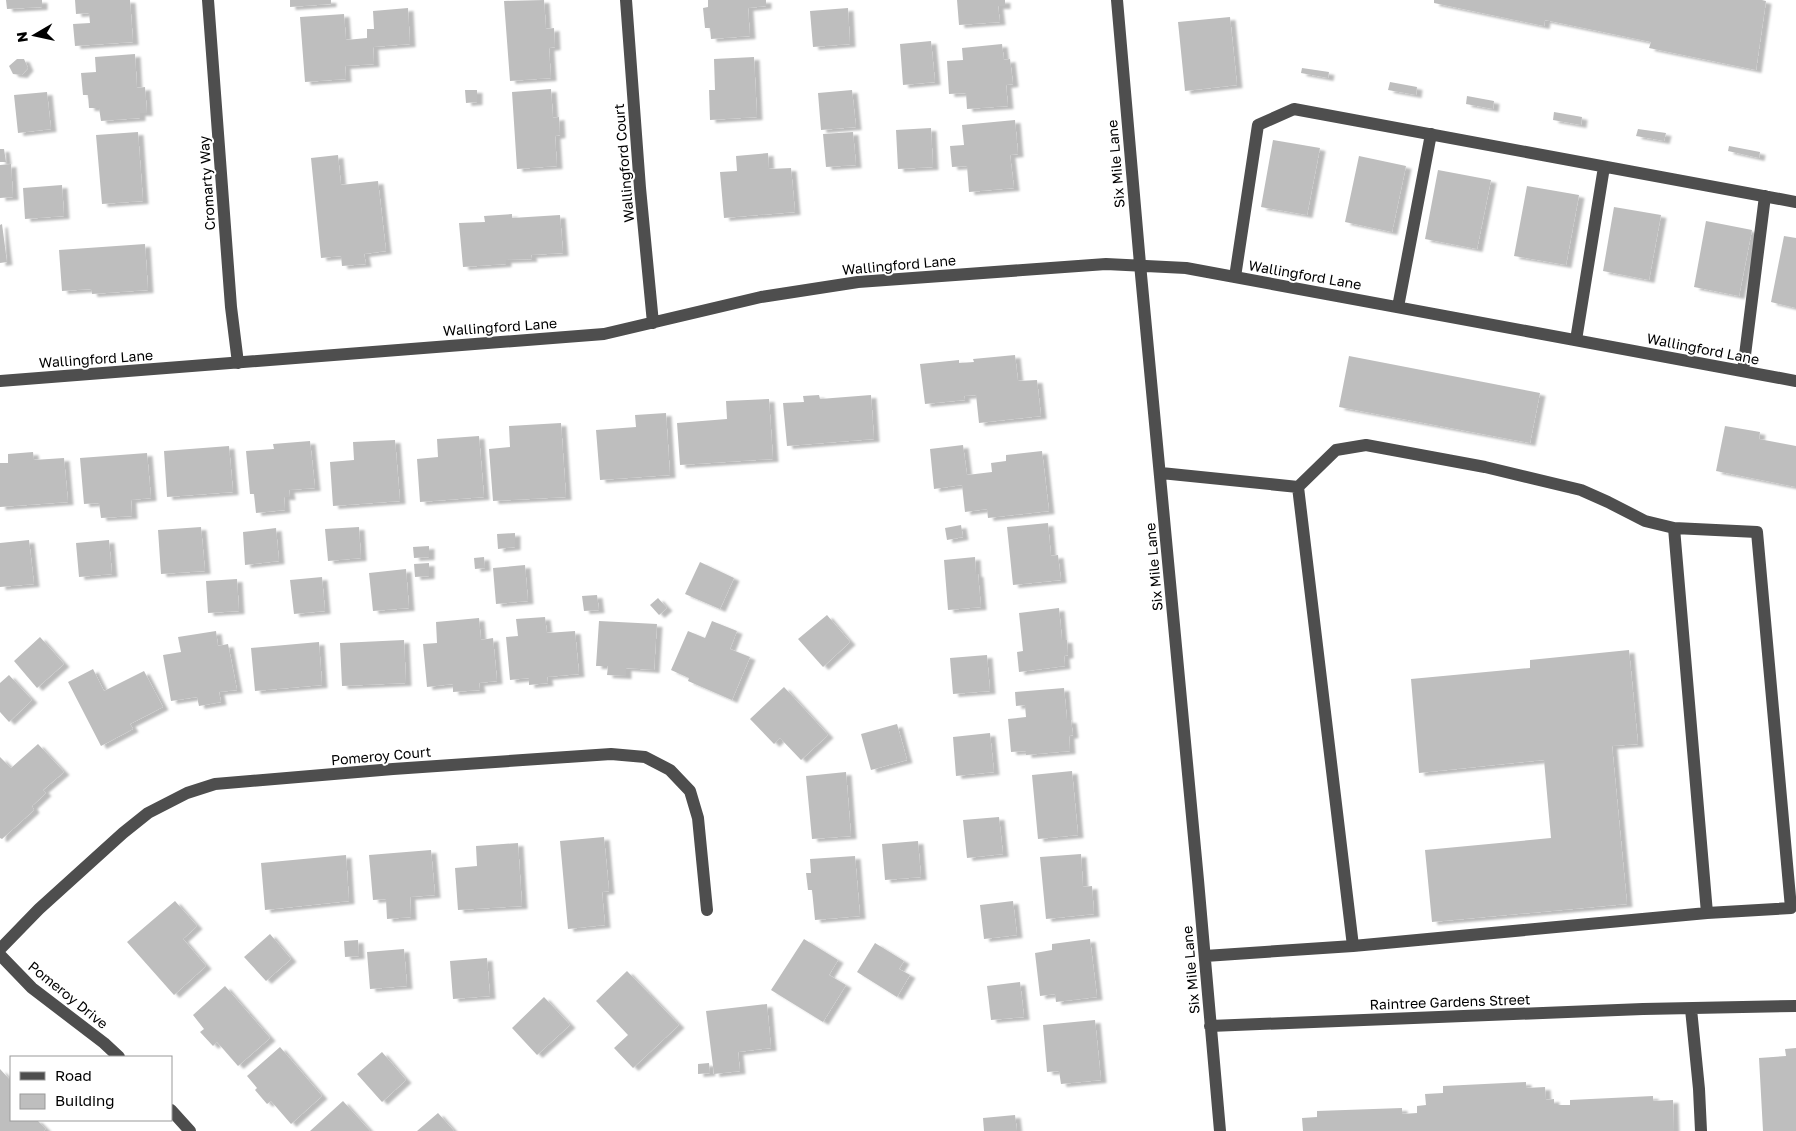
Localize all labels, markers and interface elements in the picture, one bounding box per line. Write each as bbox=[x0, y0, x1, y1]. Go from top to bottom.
north arrow bbox=[10, 10, 60, 60]
text: N bbox=[12, 31, 31, 44]
street label: Wallingford Court bbox=[610, 103, 637, 223]
street label: Six Mile Lane bbox=[1103, 119, 1128, 209]
street label: Cromarty Way bbox=[195, 135, 218, 231]
street label: Wallingford Lane bbox=[841, 251, 957, 278]
street label: Wallingford Lane bbox=[1247, 256, 1363, 293]
street label: Wallingford Lane bbox=[442, 314, 558, 339]
street label: Wallingford Lane bbox=[1645, 329, 1761, 368]
street label: Wallingford Lane bbox=[38, 346, 154, 371]
street label: Six Mile Lane bbox=[1141, 522, 1166, 612]
street label: Pomeroy Court bbox=[330, 743, 432, 768]
street label: Six Mile Lane bbox=[1178, 925, 1203, 1015]
street label: Pomeroy Drive bbox=[25, 957, 112, 1032]
street label: Raintree Gardens Street bbox=[1369, 990, 1531, 1013]
legend bbox=[10, 1056, 172, 1121]
text: Road bbox=[55, 1066, 92, 1084]
text: Building bbox=[55, 1091, 115, 1109]

